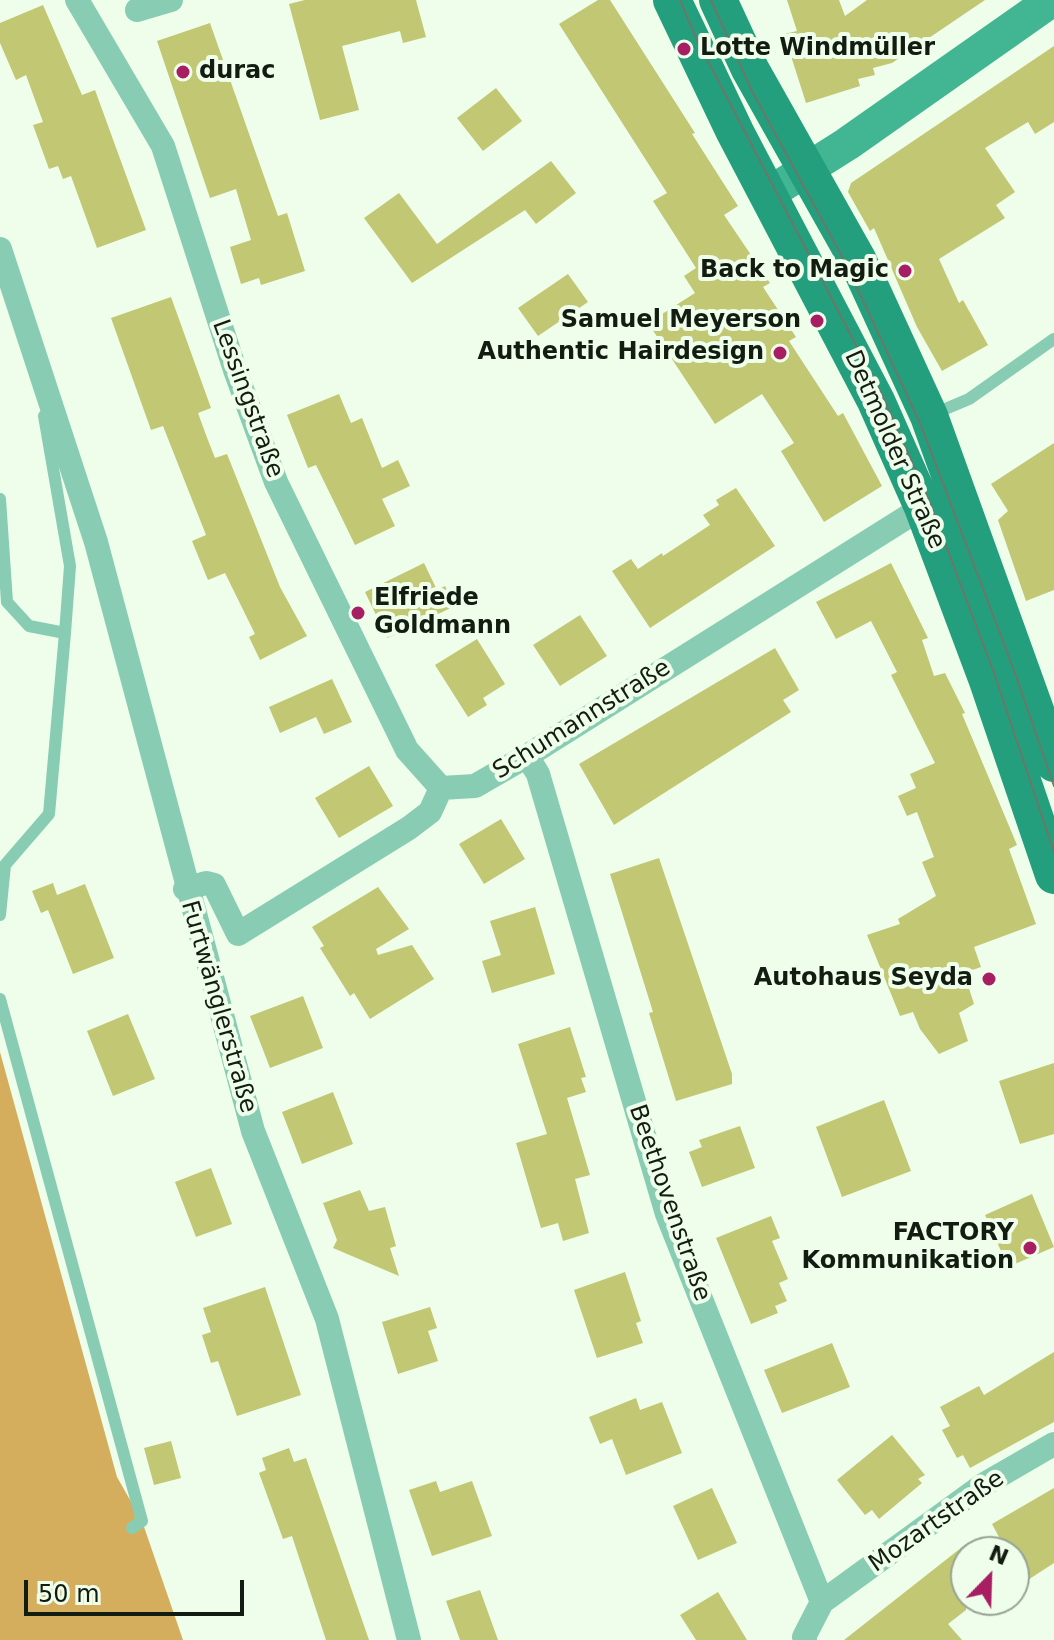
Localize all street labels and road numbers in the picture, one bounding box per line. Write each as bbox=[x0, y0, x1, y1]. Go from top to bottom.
street label: Lessingstraße bbox=[205, 316, 289, 482]
street label: Detmolder Straße bbox=[837, 346, 951, 554]
street label: Schumannstraße bbox=[488, 654, 676, 786]
street label: Furtwänglerstraße bbox=[174, 898, 262, 1116]
street label: Beethovenstraße bbox=[622, 1101, 716, 1305]
street label: Mozartstraße bbox=[864, 1465, 1010, 1579]

